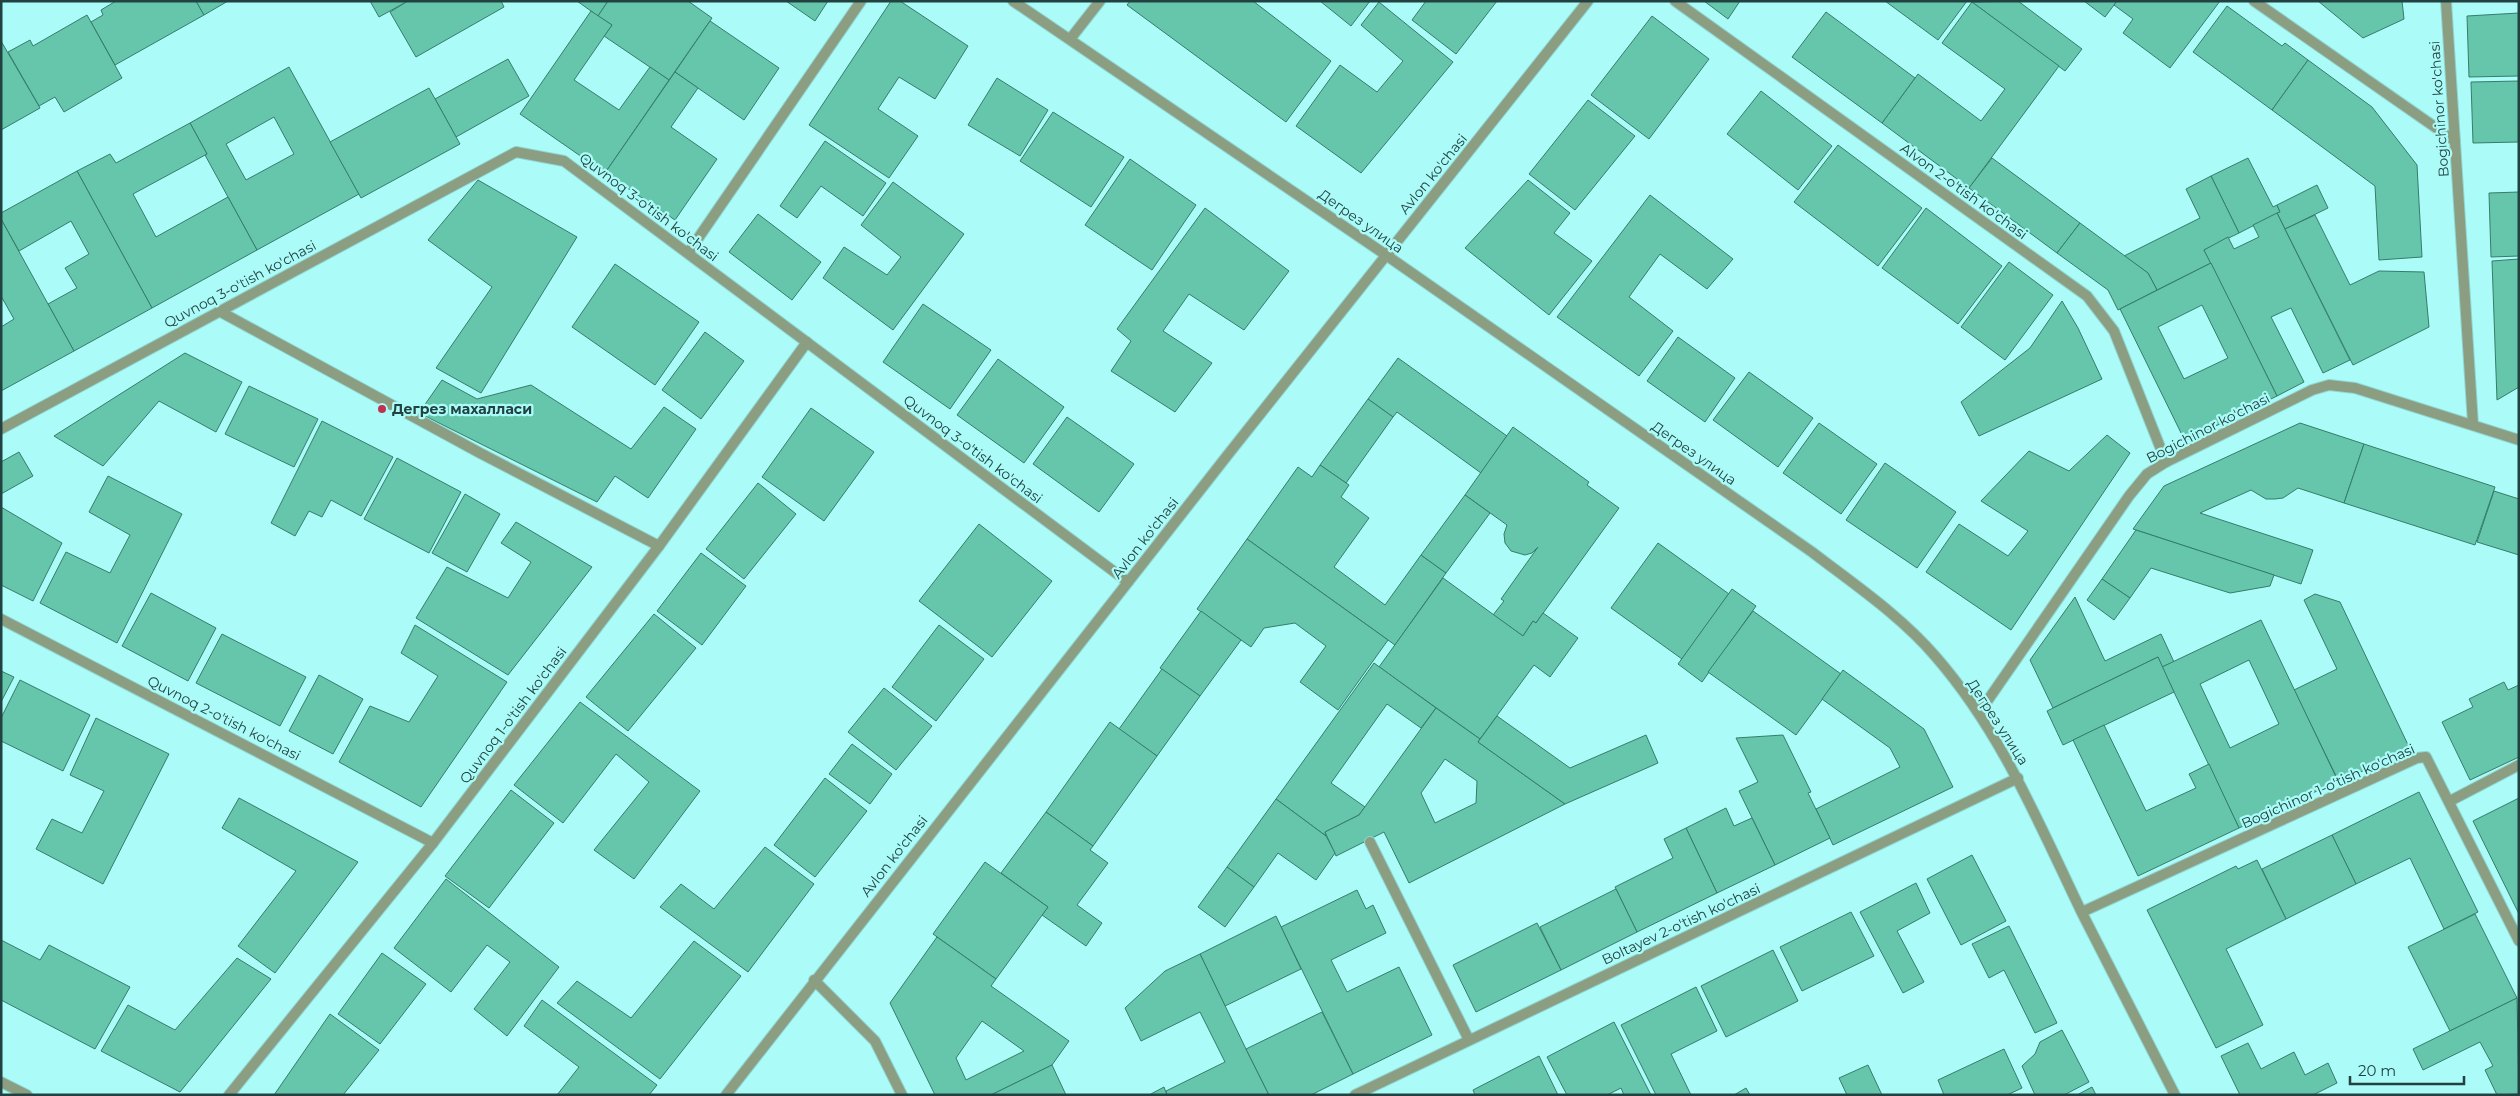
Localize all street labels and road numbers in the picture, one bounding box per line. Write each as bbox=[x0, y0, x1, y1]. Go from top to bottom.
street label: Bogichinor ko'chasi bbox=[2425, 40, 2453, 178]
street label: Avlon ko'chasi bbox=[1395, 130, 1471, 218]
street label: Alvon 2-o'tish ko'chasi bbox=[1897, 139, 2031, 243]
street label: Quvnoq 3-o'tish ko'chasi bbox=[576, 149, 722, 265]
street label: Дегрез улица bbox=[1315, 185, 1407, 257]
street label: Quvnoq 3-o'tish ko'chasi bbox=[161, 236, 319, 332]
street label: Bogichinor ko'chasi bbox=[2143, 389, 2273, 467]
street label: Quvnoq 3-o'tish ko'chasi bbox=[900, 391, 1046, 507]
street label: Дегрез улица bbox=[1648, 417, 1740, 489]
street label: Avlon ko'chasi bbox=[1108, 494, 1182, 582]
street label: Quvnoq 1-o'tish ko'chasi bbox=[456, 643, 570, 787]
street label: Quvnoq 2-o'tish ko'chasi bbox=[144, 671, 304, 765]
street label: Дегрез улица bbox=[1963, 675, 2033, 769]
street label: Bogichinor 1-o'tish ko'chasi bbox=[2238, 740, 2418, 832]
street label: Avlon ko'chasi bbox=[857, 812, 931, 900]
street label: Boltayev 2-o'tish ko'chasi bbox=[1599, 879, 1763, 969]

